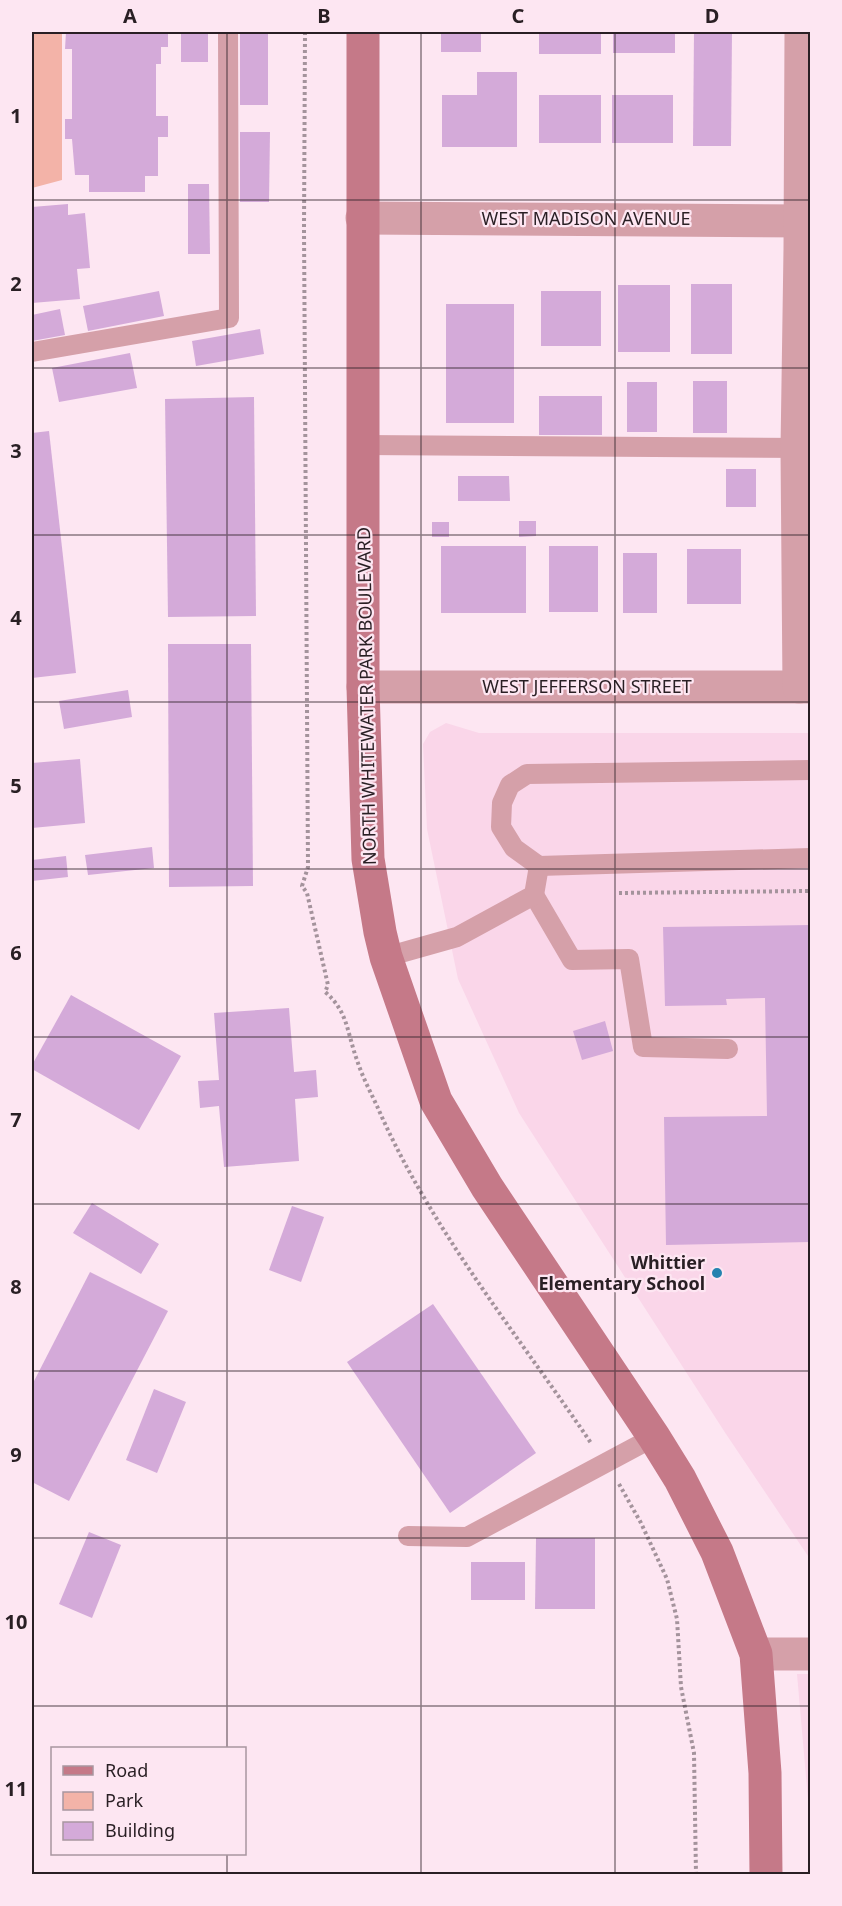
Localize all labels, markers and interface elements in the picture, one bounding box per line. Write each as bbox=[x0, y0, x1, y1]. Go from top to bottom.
text: A bbox=[123, 2, 137, 29]
text: B bbox=[317, 2, 331, 29]
text: C bbox=[512, 2, 525, 29]
text: D bbox=[705, 2, 719, 29]
text: 1 bbox=[10, 102, 22, 129]
street label: WEST MADISON AVENUE bbox=[481, 206, 691, 230]
text: 2 bbox=[10, 270, 22, 297]
text: 3 bbox=[10, 437, 22, 464]
street label: NORTH WHITEWATER PARK BOULEVARD bbox=[351, 527, 381, 865]
text: 4 bbox=[10, 604, 22, 631]
street label: WEST JEFFERSON STREET bbox=[482, 674, 692, 698]
text: 5 bbox=[10, 772, 22, 799]
text: 6 bbox=[10, 939, 22, 966]
text: 7 bbox=[10, 1106, 22, 1133]
place label: Whittier Elementary School bbox=[538, 1250, 705, 1295]
marker: Whittier Elementary School bbox=[710, 1266, 724, 1280]
text: 8 bbox=[10, 1273, 22, 1300]
text: 9 bbox=[10, 1441, 22, 1468]
text: 10 bbox=[5, 1608, 27, 1635]
legend bbox=[51, 1747, 246, 1855]
text: Road bbox=[105, 1758, 148, 1782]
text: 11 bbox=[5, 1775, 27, 1802]
text: Park bbox=[105, 1788, 143, 1812]
text: Building bbox=[105, 1818, 175, 1842]

